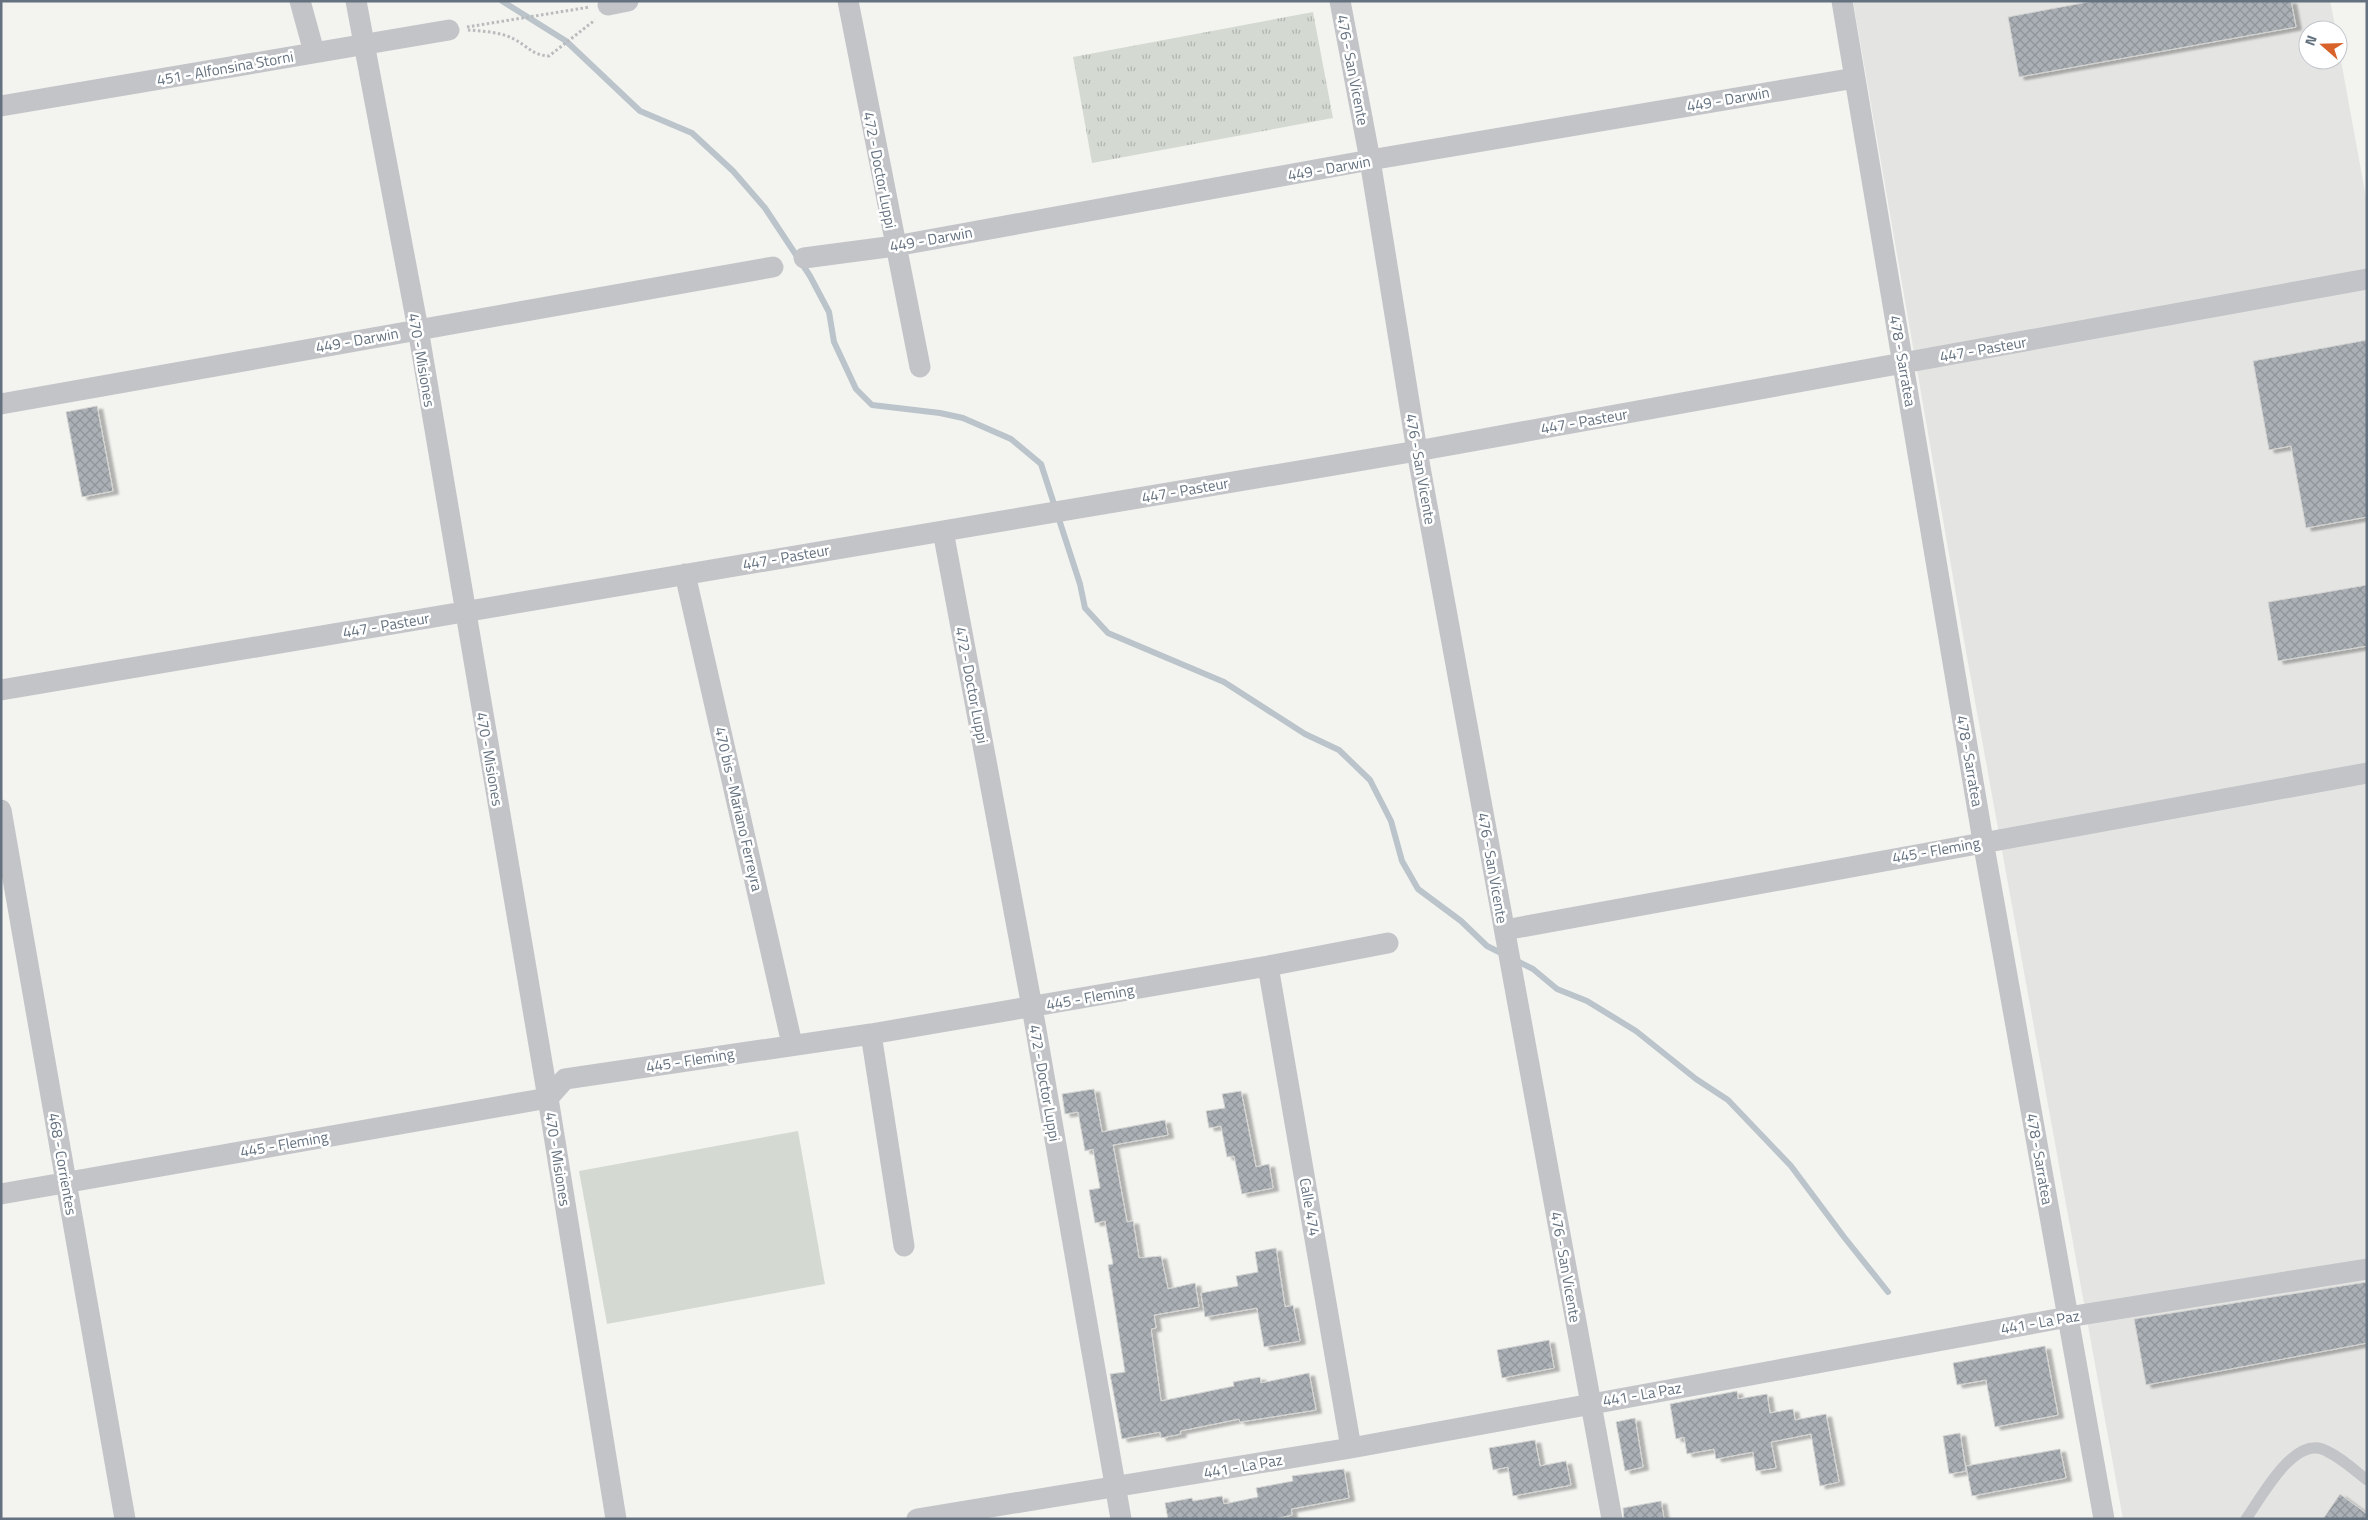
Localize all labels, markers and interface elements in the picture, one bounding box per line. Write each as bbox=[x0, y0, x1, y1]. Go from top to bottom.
street label: 476 - San Vicente bbox=[1331, 13, 1375, 127]
north arrow bbox=[2298, 20, 2348, 70]
text: N bbox=[2299, 32, 2322, 49]
street label: 451 - Alfonsina Storni bbox=[155, 45, 295, 91]
street label: 449 - Darwin bbox=[1685, 80, 1771, 118]
street label: 472 - Doctor Luppi bbox=[857, 110, 903, 230]
street label: 449 - Darwin bbox=[1286, 149, 1372, 187]
street label: 449 - Darwin bbox=[888, 220, 974, 258]
street label: 470 - Misiones bbox=[402, 311, 442, 409]
street label: 478 - Sarratea bbox=[1884, 314, 1922, 409]
street label: 449 - Darwin bbox=[314, 321, 400, 359]
street label: 447 - Pasteur bbox=[1938, 330, 2028, 368]
street label: 447 - Pasteur bbox=[1539, 402, 1629, 440]
street label: 476 - San Vicente bbox=[1400, 412, 1442, 526]
street label: 447 - Pasteur bbox=[1140, 471, 1230, 509]
street label: 447 - Pasteur bbox=[741, 538, 831, 576]
street label: 447 - Pasteur bbox=[341, 606, 431, 644]
street label: 472 - Doctor Luppi bbox=[949, 625, 995, 745]
street label: 470 - Misiones bbox=[470, 710, 510, 808]
street label: 478 - Sarratea bbox=[1951, 714, 1989, 809]
street label: 470 bis - Mariano Ferreyra bbox=[709, 725, 769, 894]
street label: 476 - San Vicente bbox=[1472, 811, 1514, 925]
street label: 445 - Fleming bbox=[1890, 831, 1982, 869]
street label: 445 - Fleming bbox=[1044, 978, 1136, 1016]
street label: 472 - Doctor Luppi bbox=[1023, 1023, 1067, 1143]
street label: 445 - Fleming bbox=[644, 1042, 736, 1078]
street label: 470 - Misiones bbox=[539, 1110, 577, 1208]
street label: 468 - Corrientes bbox=[43, 1111, 83, 1217]
street label: 478 - Sarratea bbox=[2021, 1112, 2059, 1207]
street label: 445 - Fleming bbox=[238, 1125, 330, 1163]
street label: Calle 474 bbox=[1294, 1176, 1326, 1238]
street label: 476 - San Vicente bbox=[1545, 1210, 1587, 1324]
street label: 441 - La Paz bbox=[1999, 1304, 2081, 1340]
street label: 441 - La Paz bbox=[1601, 1376, 1683, 1412]
street label: 441 - La Paz bbox=[1202, 1448, 1284, 1484]

